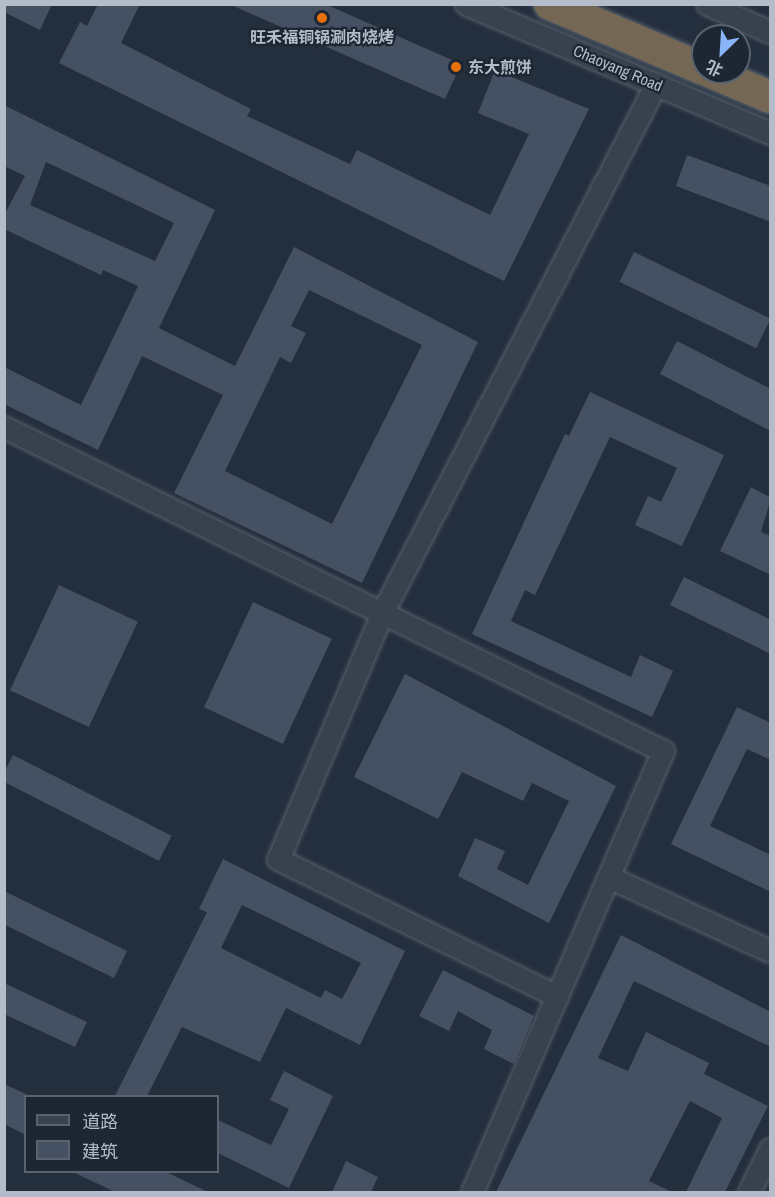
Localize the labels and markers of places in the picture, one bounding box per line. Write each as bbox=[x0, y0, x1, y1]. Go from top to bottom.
marker: 旺禾福铜锅涮肉烧烤 bbox=[315, 11, 329, 25]
place label: 旺禾福铜锅涮肉烧烤 bbox=[250, 27, 394, 47]
place label: 东大煎饼 bbox=[468, 57, 532, 77]
marker: 东大煎饼 bbox=[449, 60, 463, 74]

